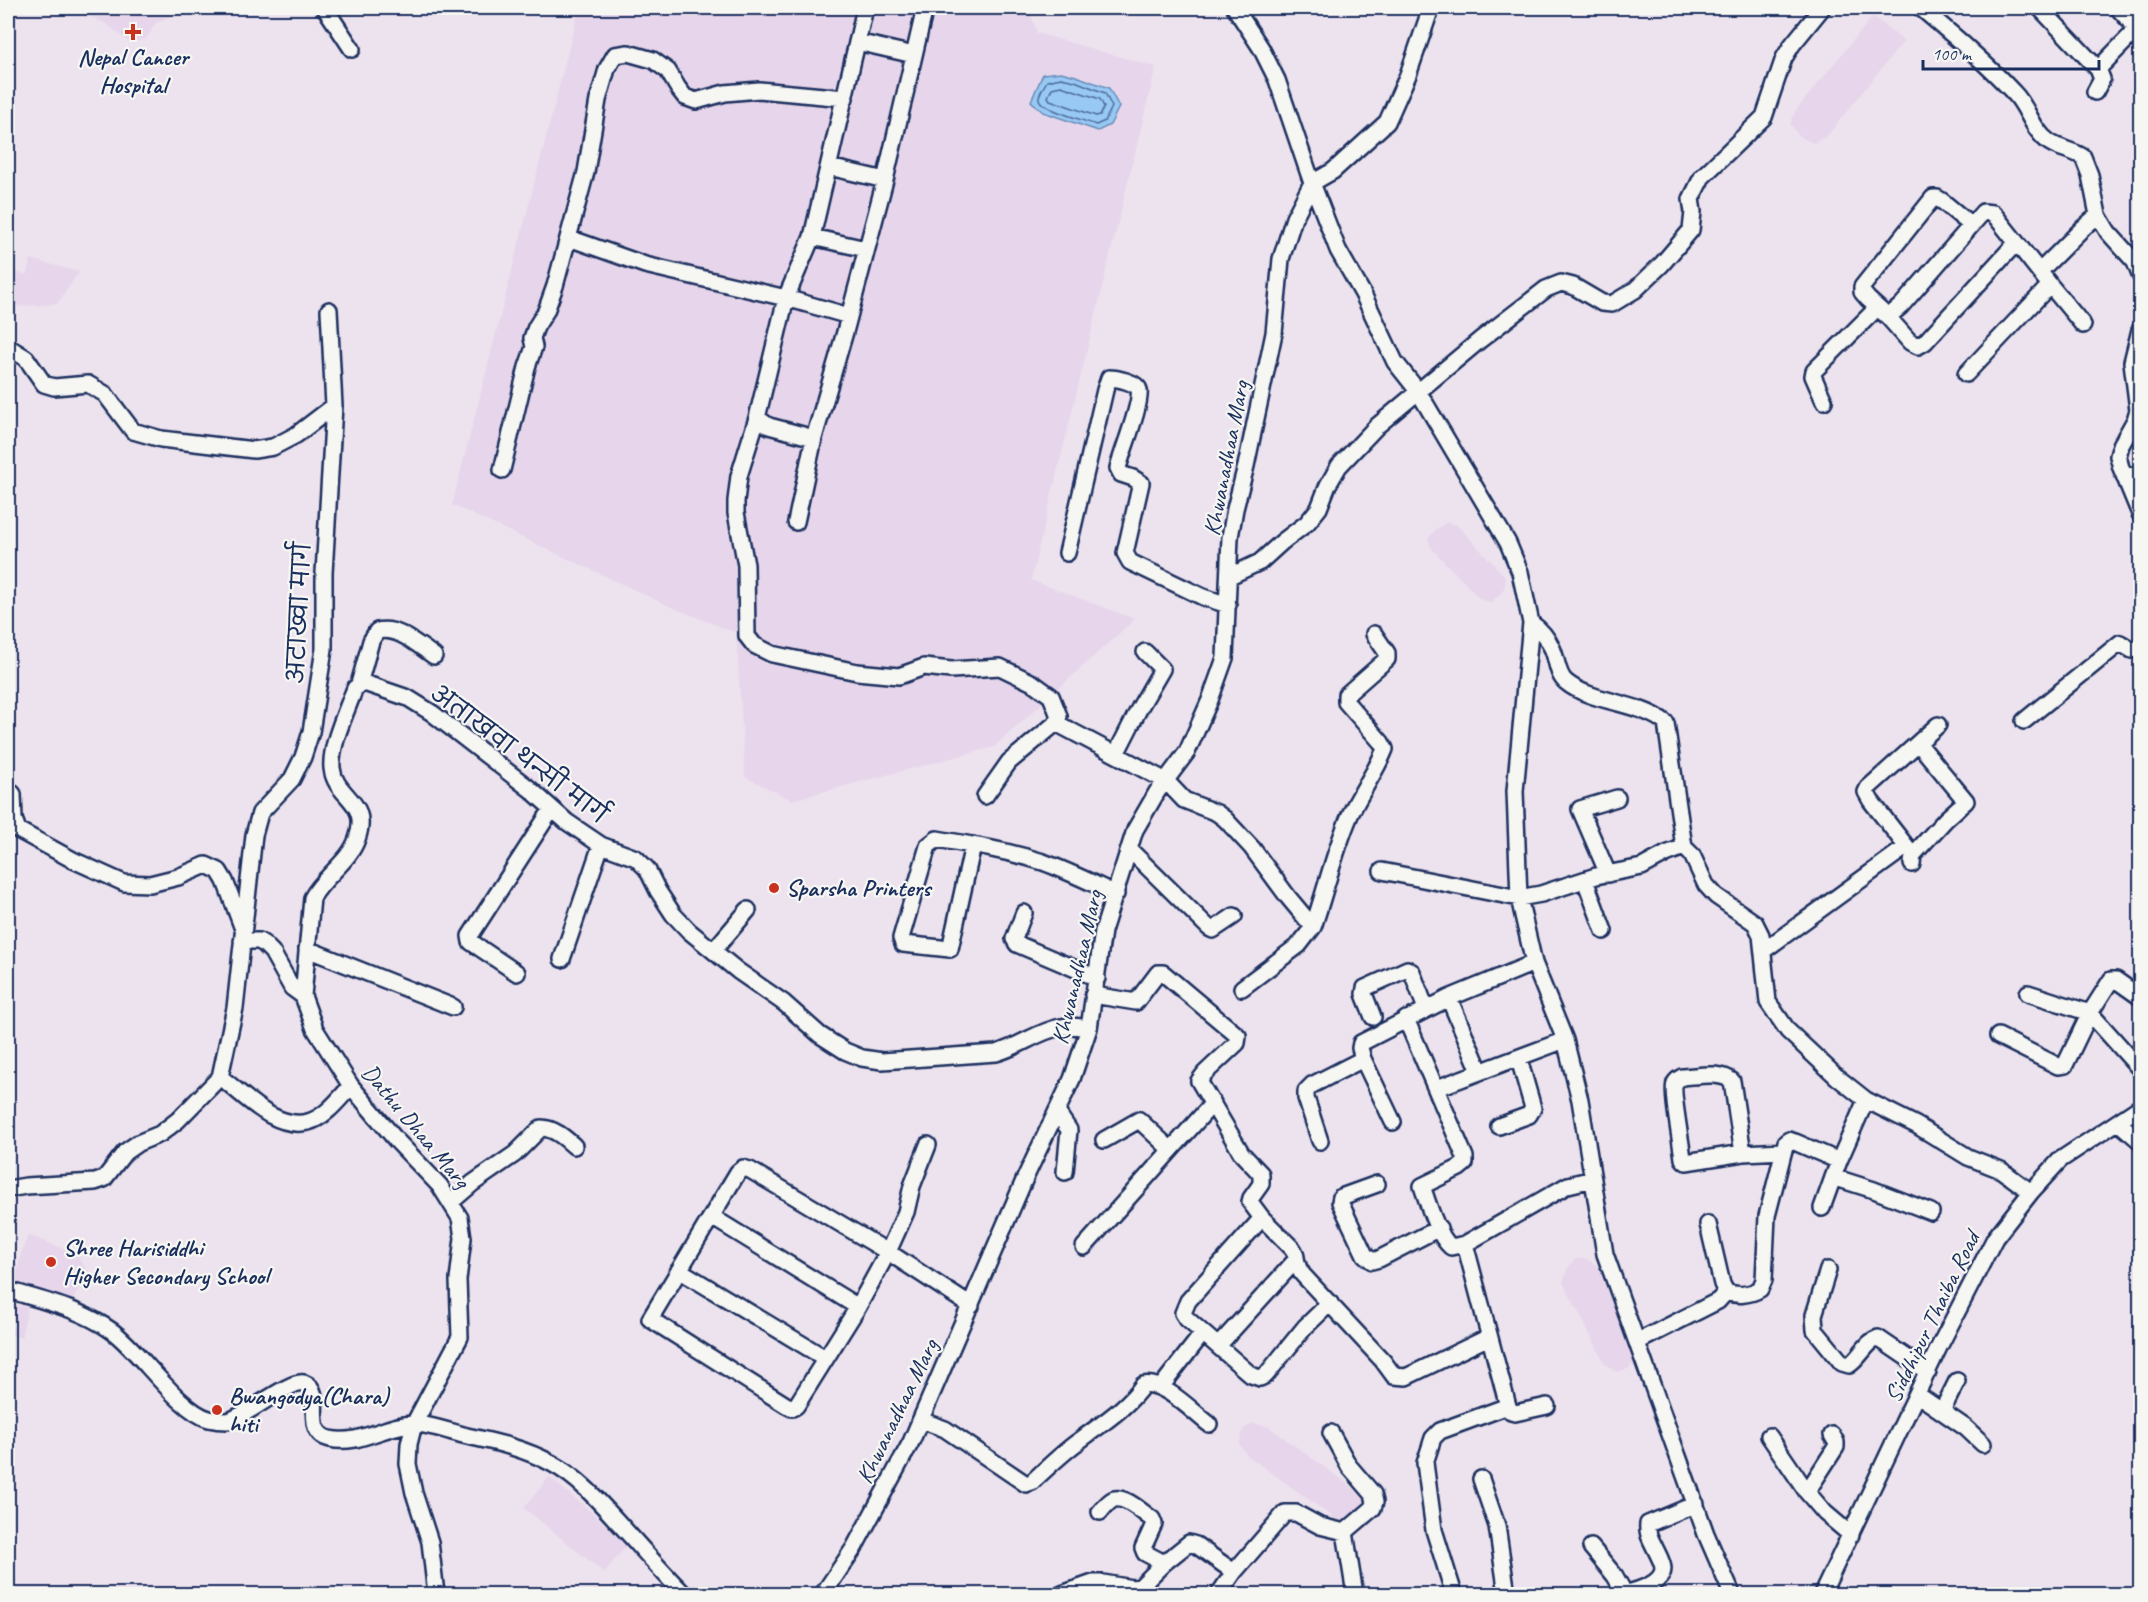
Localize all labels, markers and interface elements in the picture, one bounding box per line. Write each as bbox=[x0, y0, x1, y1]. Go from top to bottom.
marker: Nepal Cancer Hospital bbox=[124, 23, 142, 41]
scale bar bbox=[1923, 33, 2098, 71]
place label: Nepal Cancer Hospital bbox=[78, 42, 191, 100]
text: 100 m bbox=[1932, 43, 1973, 65]
street label: Khwanadhaa Marg bbox=[1196, 377, 1256, 538]
street label: अटाख्वा मार्ग bbox=[277, 539, 318, 685]
street label: अताखवा थन्सी मार्ग bbox=[424, 675, 617, 832]
place label: Sparsha Printers bbox=[786, 873, 933, 903]
marker: Sparsha Printers bbox=[767, 881, 781, 895]
street label: Khwanadhaa Marg bbox=[1045, 886, 1110, 1047]
street label: Dathu Dhaa Marg bbox=[355, 1058, 478, 1196]
street label: Siddhipur Thaiba Road bbox=[1878, 1223, 1988, 1407]
place label: Shree Harisiddhi Higher Secondary School bbox=[63, 1233, 273, 1291]
marker: Shree Harisiddhi Higher Secondary School bbox=[44, 1255, 58, 1269]
street label: Khwanadhaa Marg bbox=[849, 1332, 946, 1488]
place label: Bwangodya(Chara) hiti bbox=[229, 1381, 391, 1439]
marker: Bwangodya(Chara) hiti bbox=[210, 1403, 224, 1417]

